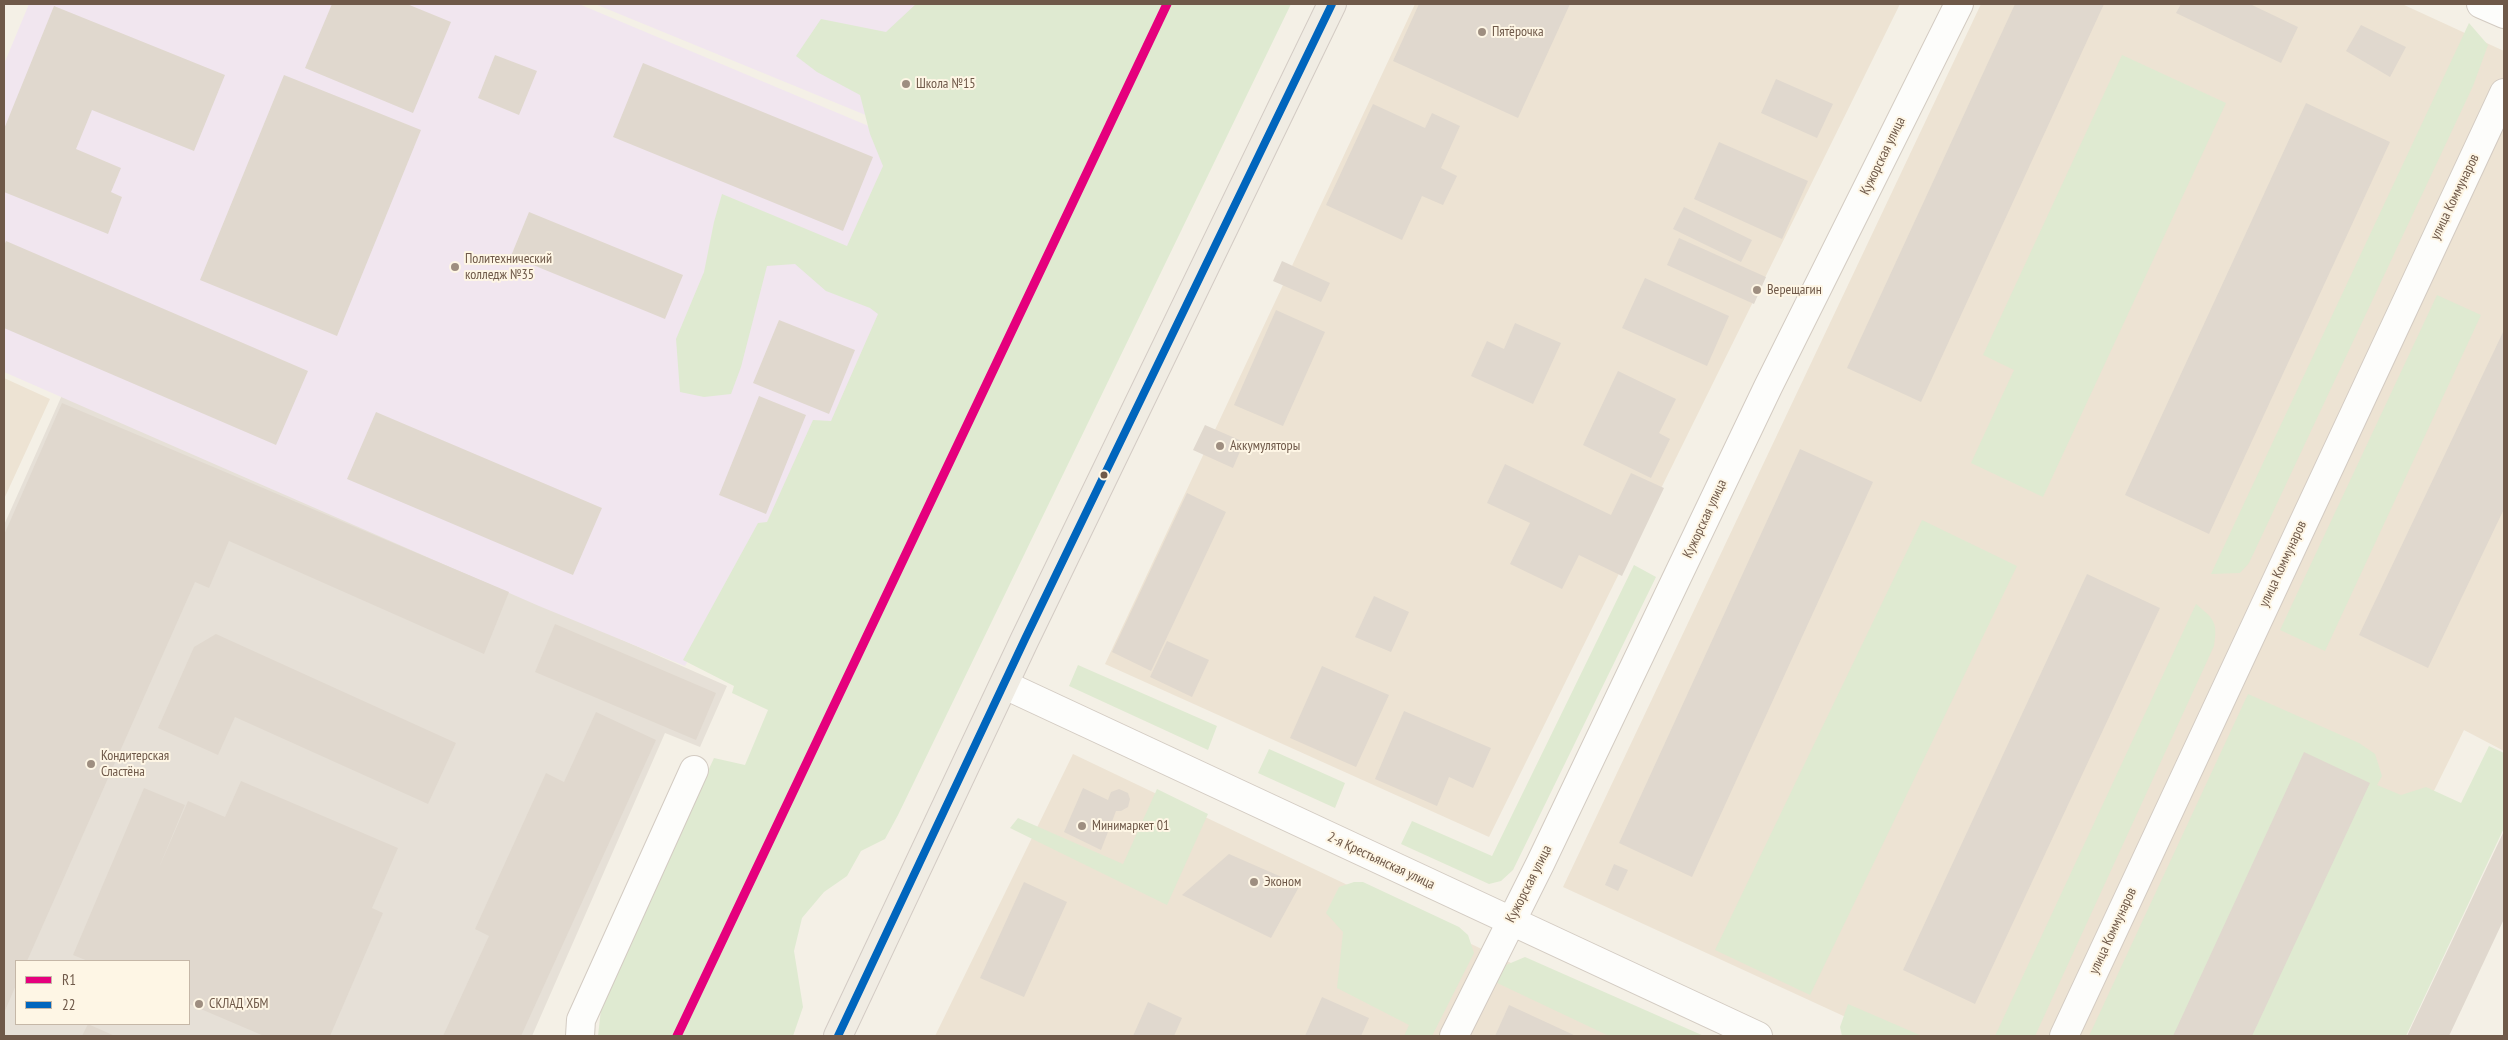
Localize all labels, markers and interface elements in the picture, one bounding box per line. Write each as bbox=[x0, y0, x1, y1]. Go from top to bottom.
place label: Пятёрочка bbox=[1492, 24, 1544, 40]
marker: Пятёрочка bbox=[1476, 26, 1488, 38]
place label: Школа №15 bbox=[916, 76, 976, 92]
marker: Школа №15 bbox=[900, 78, 912, 90]
street label: Кужорская улица bbox=[1857, 114, 1909, 198]
street label: улица Коммунаров bbox=[2427, 151, 2483, 243]
place label: Политехнический колледж №35 bbox=[465, 251, 552, 284]
marker: Политехнический колледж №35 bbox=[449, 261, 461, 273]
place label: Верещагин bbox=[1767, 282, 1822, 298]
marker: Верещагин bbox=[1751, 284, 1763, 296]
place label: Аккумуляторы bbox=[1230, 438, 1300, 454]
marker: Аккумуляторы bbox=[1214, 440, 1226, 452]
unlabelled marker bbox=[1099, 470, 1109, 480]
street label: Кужорская улица bbox=[1679, 477, 1731, 561]
street label: улица Коммунаров bbox=[2256, 518, 2310, 610]
place label: Кондитерская Сластёна bbox=[101, 748, 169, 780]
marker: Кондитерская Сластёна bbox=[85, 758, 97, 770]
place label: Минимаркет 01 bbox=[1092, 818, 1169, 834]
marker: Минимаркет 01 bbox=[1076, 820, 1088, 832]
street label: 2-я Крестьянская улица bbox=[1325, 829, 1437, 893]
street label: Кужорская улица bbox=[1502, 842, 1556, 926]
place label: Эконом bbox=[1264, 874, 1301, 890]
marker: Эконом bbox=[1248, 876, 1260, 888]
street label: улица Коммунаров bbox=[2086, 885, 2140, 977]
legend bbox=[15, 960, 190, 1025]
text: R1 bbox=[62, 970, 76, 989]
text: 22 bbox=[62, 995, 76, 1014]
place label: СКЛАД ХБМ bbox=[209, 996, 268, 1012]
marker: СКЛАД ХБМ bbox=[193, 998, 205, 1010]

